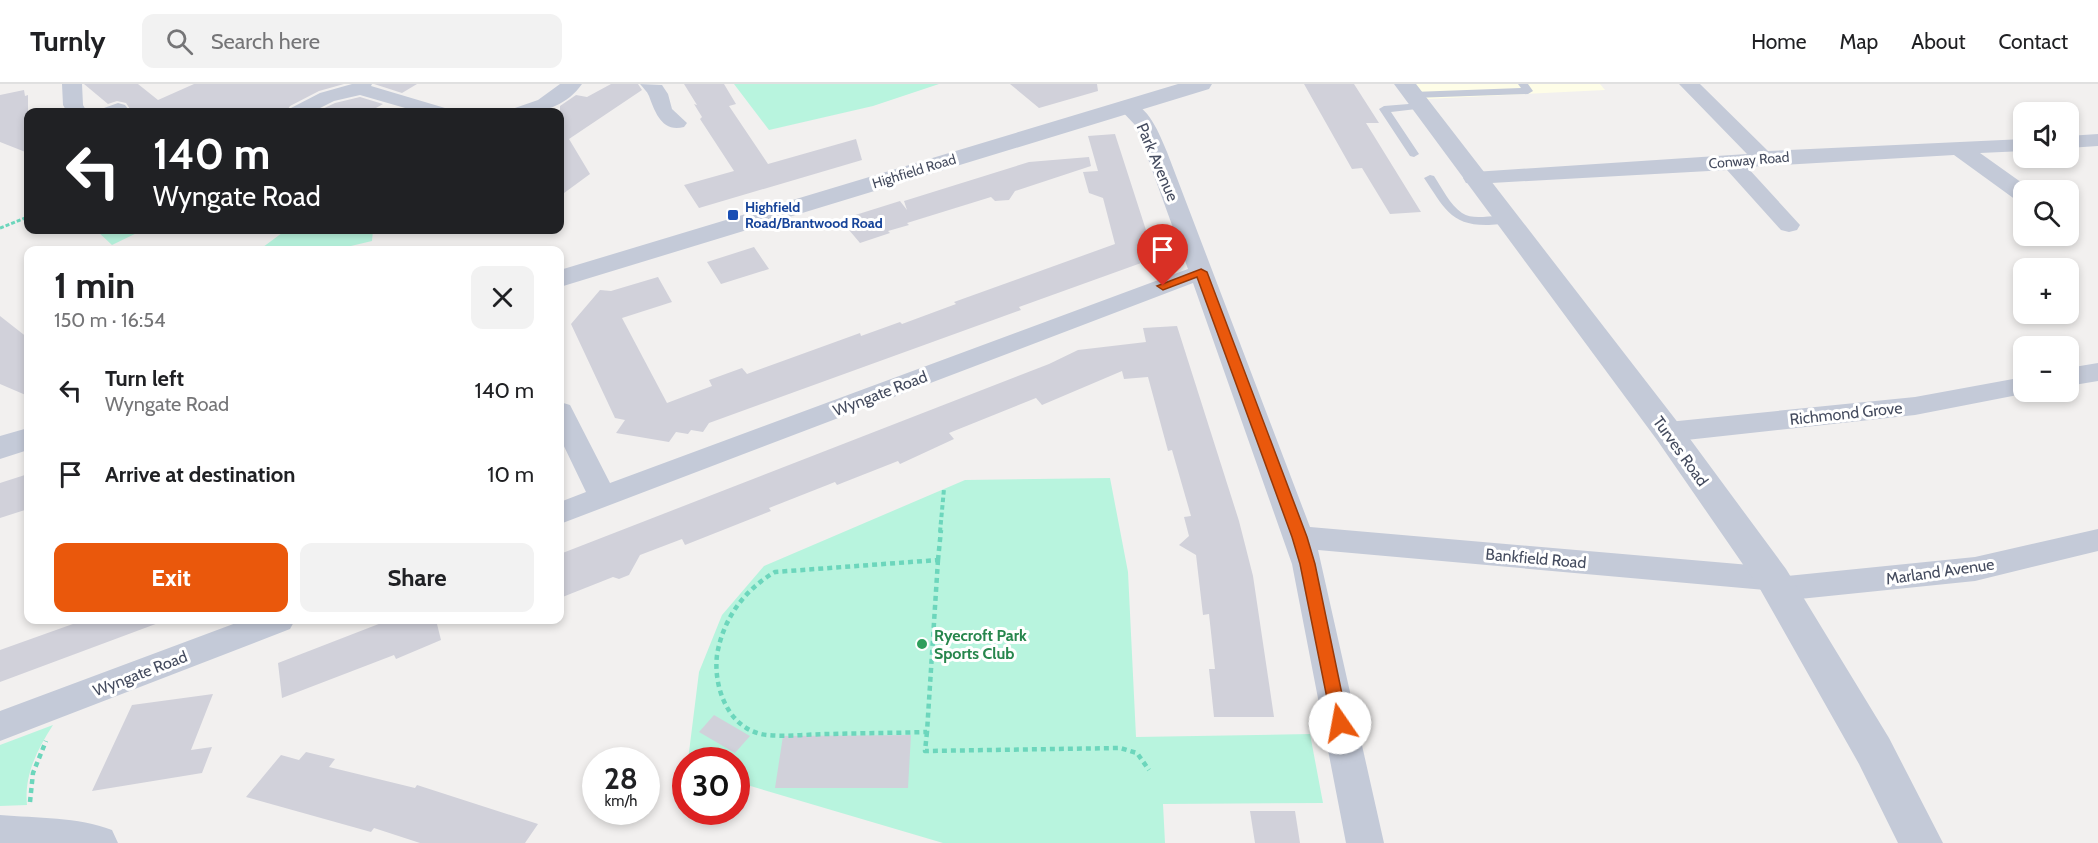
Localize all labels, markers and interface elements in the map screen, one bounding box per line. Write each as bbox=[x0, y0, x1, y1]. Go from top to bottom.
search box bbox=[142, 14, 562, 68]
text: Turnly bbox=[30, 24, 106, 58]
icon: search bbox=[163, 25, 196, 58]
text: Search here bbox=[211, 28, 320, 55]
text: Home bbox=[1751, 29, 1807, 54]
text: Map bbox=[1840, 29, 1878, 54]
text: About bbox=[1911, 29, 1965, 54]
text: Contact bbox=[1998, 29, 2068, 54]
map controls bbox=[2013, 102, 2079, 402]
button: sound bbox=[2013, 102, 2079, 168]
street label: Park Avenue bbox=[1133, 120, 1183, 204]
text: 140 m bbox=[153, 128, 270, 180]
icon: left bbox=[54, 132, 132, 210]
street label: Conway Road bbox=[1708, 148, 1790, 172]
street label: Highfield Road bbox=[870, 150, 958, 192]
text: Wyngate Road bbox=[153, 180, 321, 213]
button: search bbox=[2013, 180, 2079, 246]
place label: Highfield Road/Brantwood Road bbox=[745, 198, 883, 232]
marker: Highfield Road/Brantwood Road bbox=[726, 208, 740, 222]
pin bbox=[1137, 224, 1188, 286]
icon: arrive bbox=[1146, 233, 1179, 266]
button: + bbox=[2013, 258, 2079, 324]
text: 1 min bbox=[54, 263, 135, 307]
button: close bbox=[471, 266, 534, 329]
text: 150 m · 16:54 bbox=[54, 308, 166, 332]
button: − bbox=[2013, 336, 2079, 402]
text: Turn left bbox=[105, 365, 184, 392]
street label: Wyngate Road bbox=[830, 367, 930, 420]
icon: left bbox=[54, 374, 87, 407]
text: 140 m bbox=[475, 377, 534, 404]
text: Wyngate Road bbox=[105, 392, 229, 416]
street label: Richmond Grove bbox=[1789, 398, 1903, 429]
street label: Turves Road bbox=[1649, 413, 1712, 490]
icon: arrive bbox=[54, 458, 87, 491]
text: Arrive at destination bbox=[105, 461, 295, 488]
text: 10 m bbox=[487, 461, 534, 488]
button: Exit bbox=[54, 543, 288, 612]
button: Share bbox=[300, 543, 534, 612]
street label: Bankfield Road bbox=[1485, 545, 1587, 572]
street label: Marland Avenue bbox=[1885, 554, 1995, 589]
place label: Ryecroft Park Sports Club bbox=[934, 626, 1027, 663]
marker: Ryecroft Park Sports Club bbox=[915, 637, 929, 651]
street label: Wyngate Road bbox=[90, 647, 190, 700]
position arrow bbox=[1308, 691, 1372, 755]
speed limit sign: 30 bbox=[672, 747, 750, 825]
text: 28 bbox=[604, 760, 638, 797]
text: km/h bbox=[605, 792, 637, 810]

